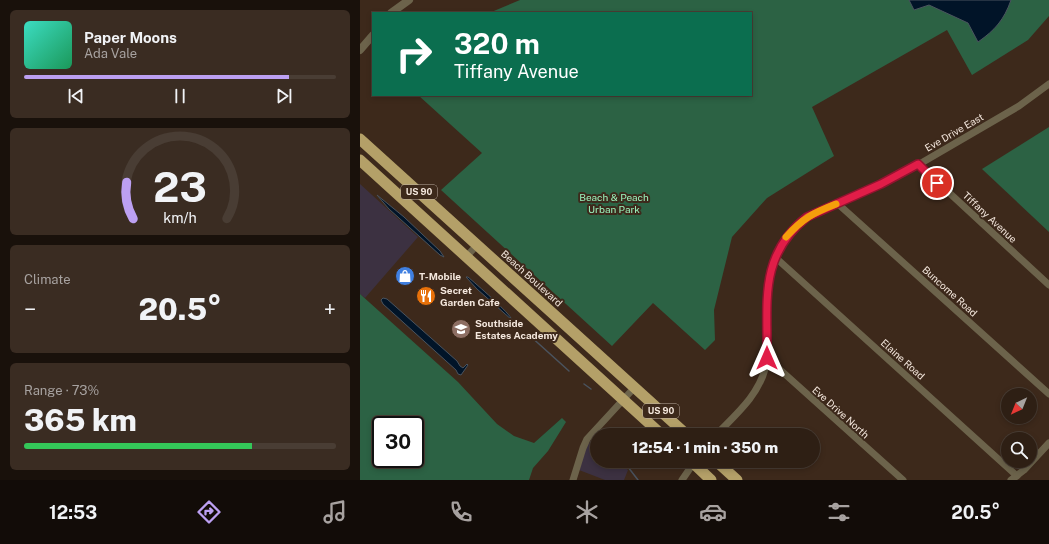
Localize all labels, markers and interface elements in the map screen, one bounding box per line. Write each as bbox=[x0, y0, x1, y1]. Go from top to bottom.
text: 320 m bbox=[454, 27, 540, 60]
icon: right bbox=[388, 28, 440, 80]
text: Paper Moons bbox=[84, 29, 177, 46]
text: Ada Vale bbox=[84, 46, 137, 61]
text: Tiffany Avenue bbox=[454, 61, 579, 82]
icon: previous bbox=[65, 85, 87, 107]
icon: pause bbox=[169, 85, 191, 107]
icon: next bbox=[273, 85, 295, 107]
street label: Eve Drive East bbox=[923, 110, 986, 154]
text: 23 bbox=[153, 162, 207, 211]
pin bbox=[920, 166, 954, 200]
icon: arrive bbox=[926, 172, 948, 194]
road number: US 90 bbox=[401, 185, 437, 199]
street label: Tiffany Avenue bbox=[961, 189, 1020, 245]
park label: Beach & Peach Urban Park bbox=[579, 191, 649, 215]
text: km/h bbox=[163, 209, 197, 226]
street label: Beach Boulevard bbox=[499, 247, 565, 309]
street label: Buncome Road bbox=[920, 263, 980, 319]
shop icon: T-Mobile bbox=[394, 265, 416, 287]
place label: T-Mobile bbox=[419, 270, 461, 282]
text: Climate bbox=[24, 272, 71, 287]
place label: Secret Garden Cafe bbox=[440, 284, 500, 308]
restaurant icon: Secret Garden Cafe bbox=[415, 285, 437, 307]
text: 20.5° bbox=[138, 291, 222, 327]
text: − bbox=[24, 296, 36, 322]
text: + bbox=[324, 296, 336, 322]
place label: Southside Estates Academy bbox=[475, 317, 558, 341]
school or university icon: Southside Estates Academy bbox=[450, 318, 472, 340]
street label: Elaine Road bbox=[879, 336, 927, 382]
position arrow bbox=[746, 337, 788, 379]
text: Range · 73% bbox=[24, 383, 99, 398]
street label: Eve Drive North bbox=[810, 383, 872, 441]
north arrow bbox=[1001, 388, 1037, 424]
map controls bbox=[1001, 388, 1037, 468]
text: 365 km bbox=[24, 402, 137, 438]
road number: US 90 bbox=[643, 404, 679, 418]
speed limit sign: 30 bbox=[372, 416, 424, 468]
button: search bbox=[1001, 432, 1037, 468]
text: 12:54 · 1 min · 350 m bbox=[632, 439, 778, 456]
icon: directions bbox=[195, 498, 223, 526]
icon: music bbox=[321, 498, 349, 526]
icon: phone bbox=[447, 498, 475, 526]
icon: climate bbox=[573, 498, 601, 526]
icon: car bbox=[699, 498, 727, 526]
icon: filters bbox=[825, 498, 853, 526]
text: 12:53 bbox=[49, 502, 97, 523]
text: 20.5° bbox=[951, 502, 1000, 523]

